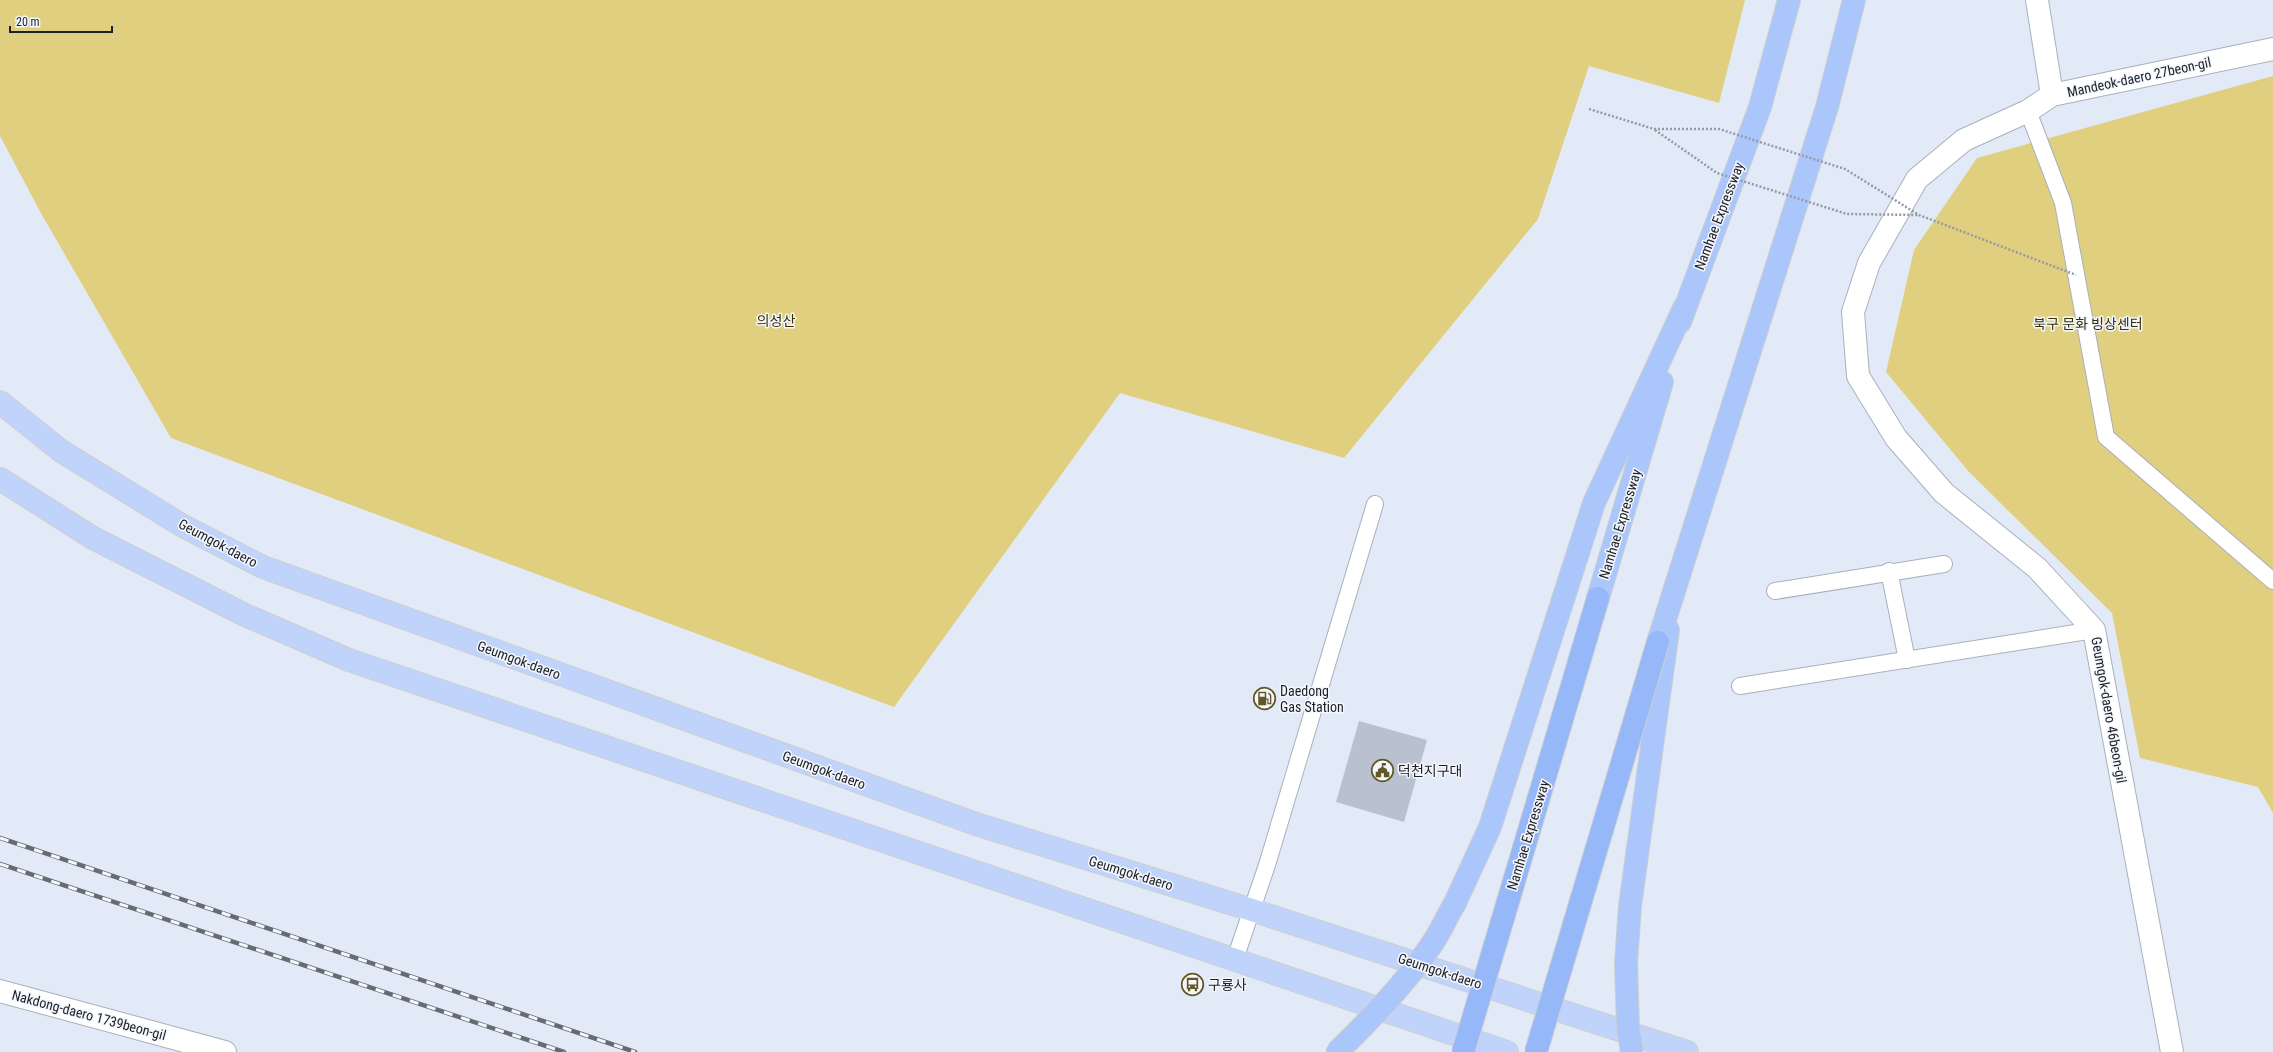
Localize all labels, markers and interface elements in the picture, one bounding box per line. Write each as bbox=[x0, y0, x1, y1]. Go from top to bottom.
scale bar bbox=[10, 8, 112, 34]
text: 20 m bbox=[16, 15, 40, 29]
street label: Mandeok-daero 27beon-gil bbox=[2066, 54, 2212, 100]
street label: Namhae Expressway bbox=[1691, 160, 1747, 272]
park label: 의성산 bbox=[757, 313, 795, 329]
park label: 북구 문화 빙상센터 bbox=[2033, 316, 2143, 332]
street label: Namhae Expressway bbox=[1596, 467, 1644, 581]
street label: Geumgok-daero bbox=[176, 515, 260, 571]
street label: Geumgok-daero 46beon-gil bbox=[2088, 636, 2130, 784]
street label: Geumgok-daero bbox=[475, 638, 563, 682]
place label: Daedong Gas Station bbox=[1280, 683, 1344, 715]
fuel station icon: Daedong Gas Station bbox=[1251, 686, 1277, 712]
street label: Geumgok-daero bbox=[780, 748, 868, 792]
public building icon: 덕천지구대 bbox=[1369, 758, 1395, 784]
place label: 덕천지구대 bbox=[1398, 763, 1462, 779]
street label: Namhae Expressway bbox=[1504, 778, 1552, 892]
street label: Geumgok-daero bbox=[1087, 853, 1175, 893]
street label: Geumgok-daero bbox=[1396, 950, 1484, 992]
bus stop icon: 구룡사 bbox=[1179, 972, 1205, 998]
place label: 구룡사 bbox=[1208, 977, 1247, 993]
street label: Nakdong-daero 1739beon-gil bbox=[10, 987, 168, 1043]

